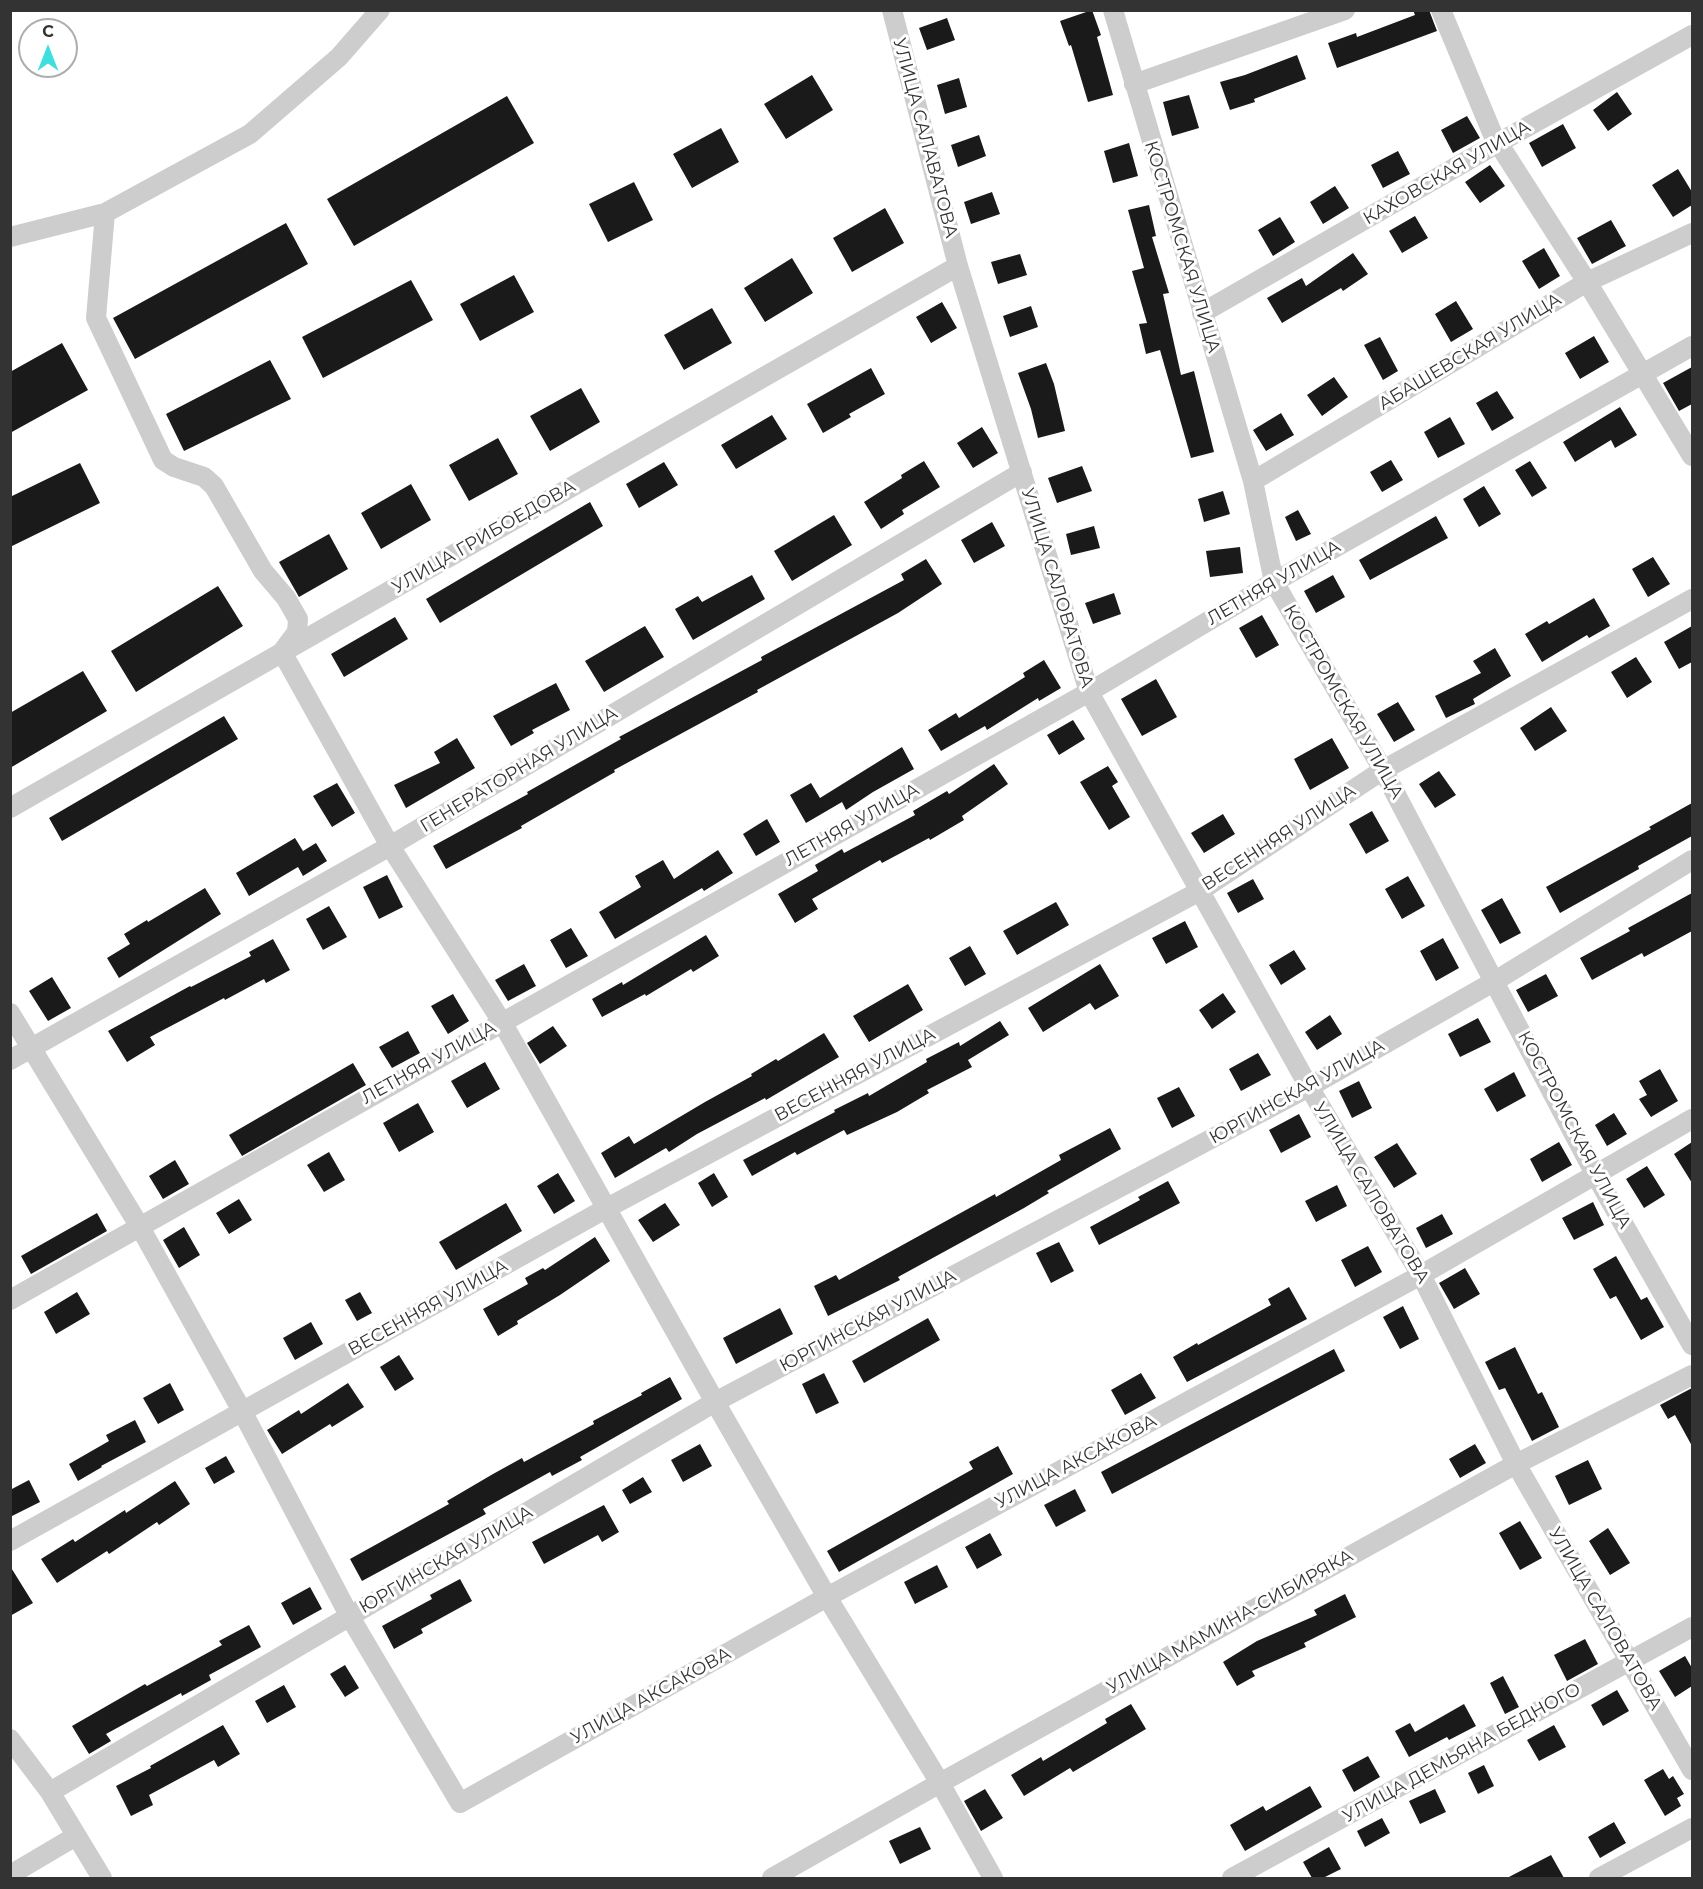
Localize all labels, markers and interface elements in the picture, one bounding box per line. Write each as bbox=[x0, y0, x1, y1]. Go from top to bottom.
north arrow bbox=[18, 18, 78, 78]
text: С bbox=[42, 22, 54, 41]
street label: УЛИЦА САЛАВАТОВА bbox=[888, 36, 962, 240]
street label: КАХОВСКАЯ УЛИЦА bbox=[1359, 116, 1535, 230]
street label: КОСТРОМСКАЯ УЛИЦА bbox=[1139, 138, 1225, 356]
street label: АБАШЕВСКАЯ УЛИЦА bbox=[1375, 289, 1565, 415]
street label: УЛИЦА ГРИБОЕДОВА bbox=[388, 476, 580, 598]
street label: УЛИЦА САЛОВАТОВА bbox=[1016, 485, 1098, 691]
street label: ЛЕТНЯЯ УЛИЦА bbox=[1203, 536, 1345, 630]
street label: КОСТРОМСКАЯ УЛИЦА bbox=[1278, 601, 1408, 803]
street label: ГЕНЕРАТОРНАЯ УЛИЦА bbox=[416, 702, 622, 838]
street label: ЛЕТНЯЯ УЛИЦА bbox=[781, 779, 923, 871]
street label: ВЕСЕННЯЯ УЛИЦА bbox=[1198, 780, 1360, 896]
street label: ЛЕТНЯЯ УЛИЦА bbox=[358, 1017, 500, 1109]
street label: ВЕСЕННЯЯ УЛИЦА bbox=[771, 1023, 939, 1127]
street label: КОСТРОМСКАЯ УЛИЦА bbox=[1513, 1027, 1635, 1233]
street label: ЮРГИНСКАЯ УЛИЦА bbox=[1206, 1035, 1388, 1149]
street label: УЛИЦА САЛОВАТОВА bbox=[1308, 1098, 1434, 1288]
street label: ВЕСЕННЯЯ УЛИЦА bbox=[344, 1255, 512, 1361]
street label: ЮРГИНСКАЯ УЛИЦА bbox=[776, 1265, 960, 1377]
street label: УЛИЦА АКСАКОВА bbox=[992, 1410, 1160, 1514]
street label: ЮРГИНСКАЯ УЛИЦА bbox=[355, 1501, 537, 1619]
street label: УЛИЦА САЛОВАТОВА bbox=[1544, 1524, 1666, 1714]
street label: УЛИЦА МАМИНА-СИБИРЯКА bbox=[1103, 1545, 1357, 1699]
street label: УЛИЦА АКСАКОВА bbox=[567, 1643, 735, 1749]
street label: УЛИЦА ДЕМЬЯНА БЕДНОГО bbox=[1339, 1678, 1585, 1828]

